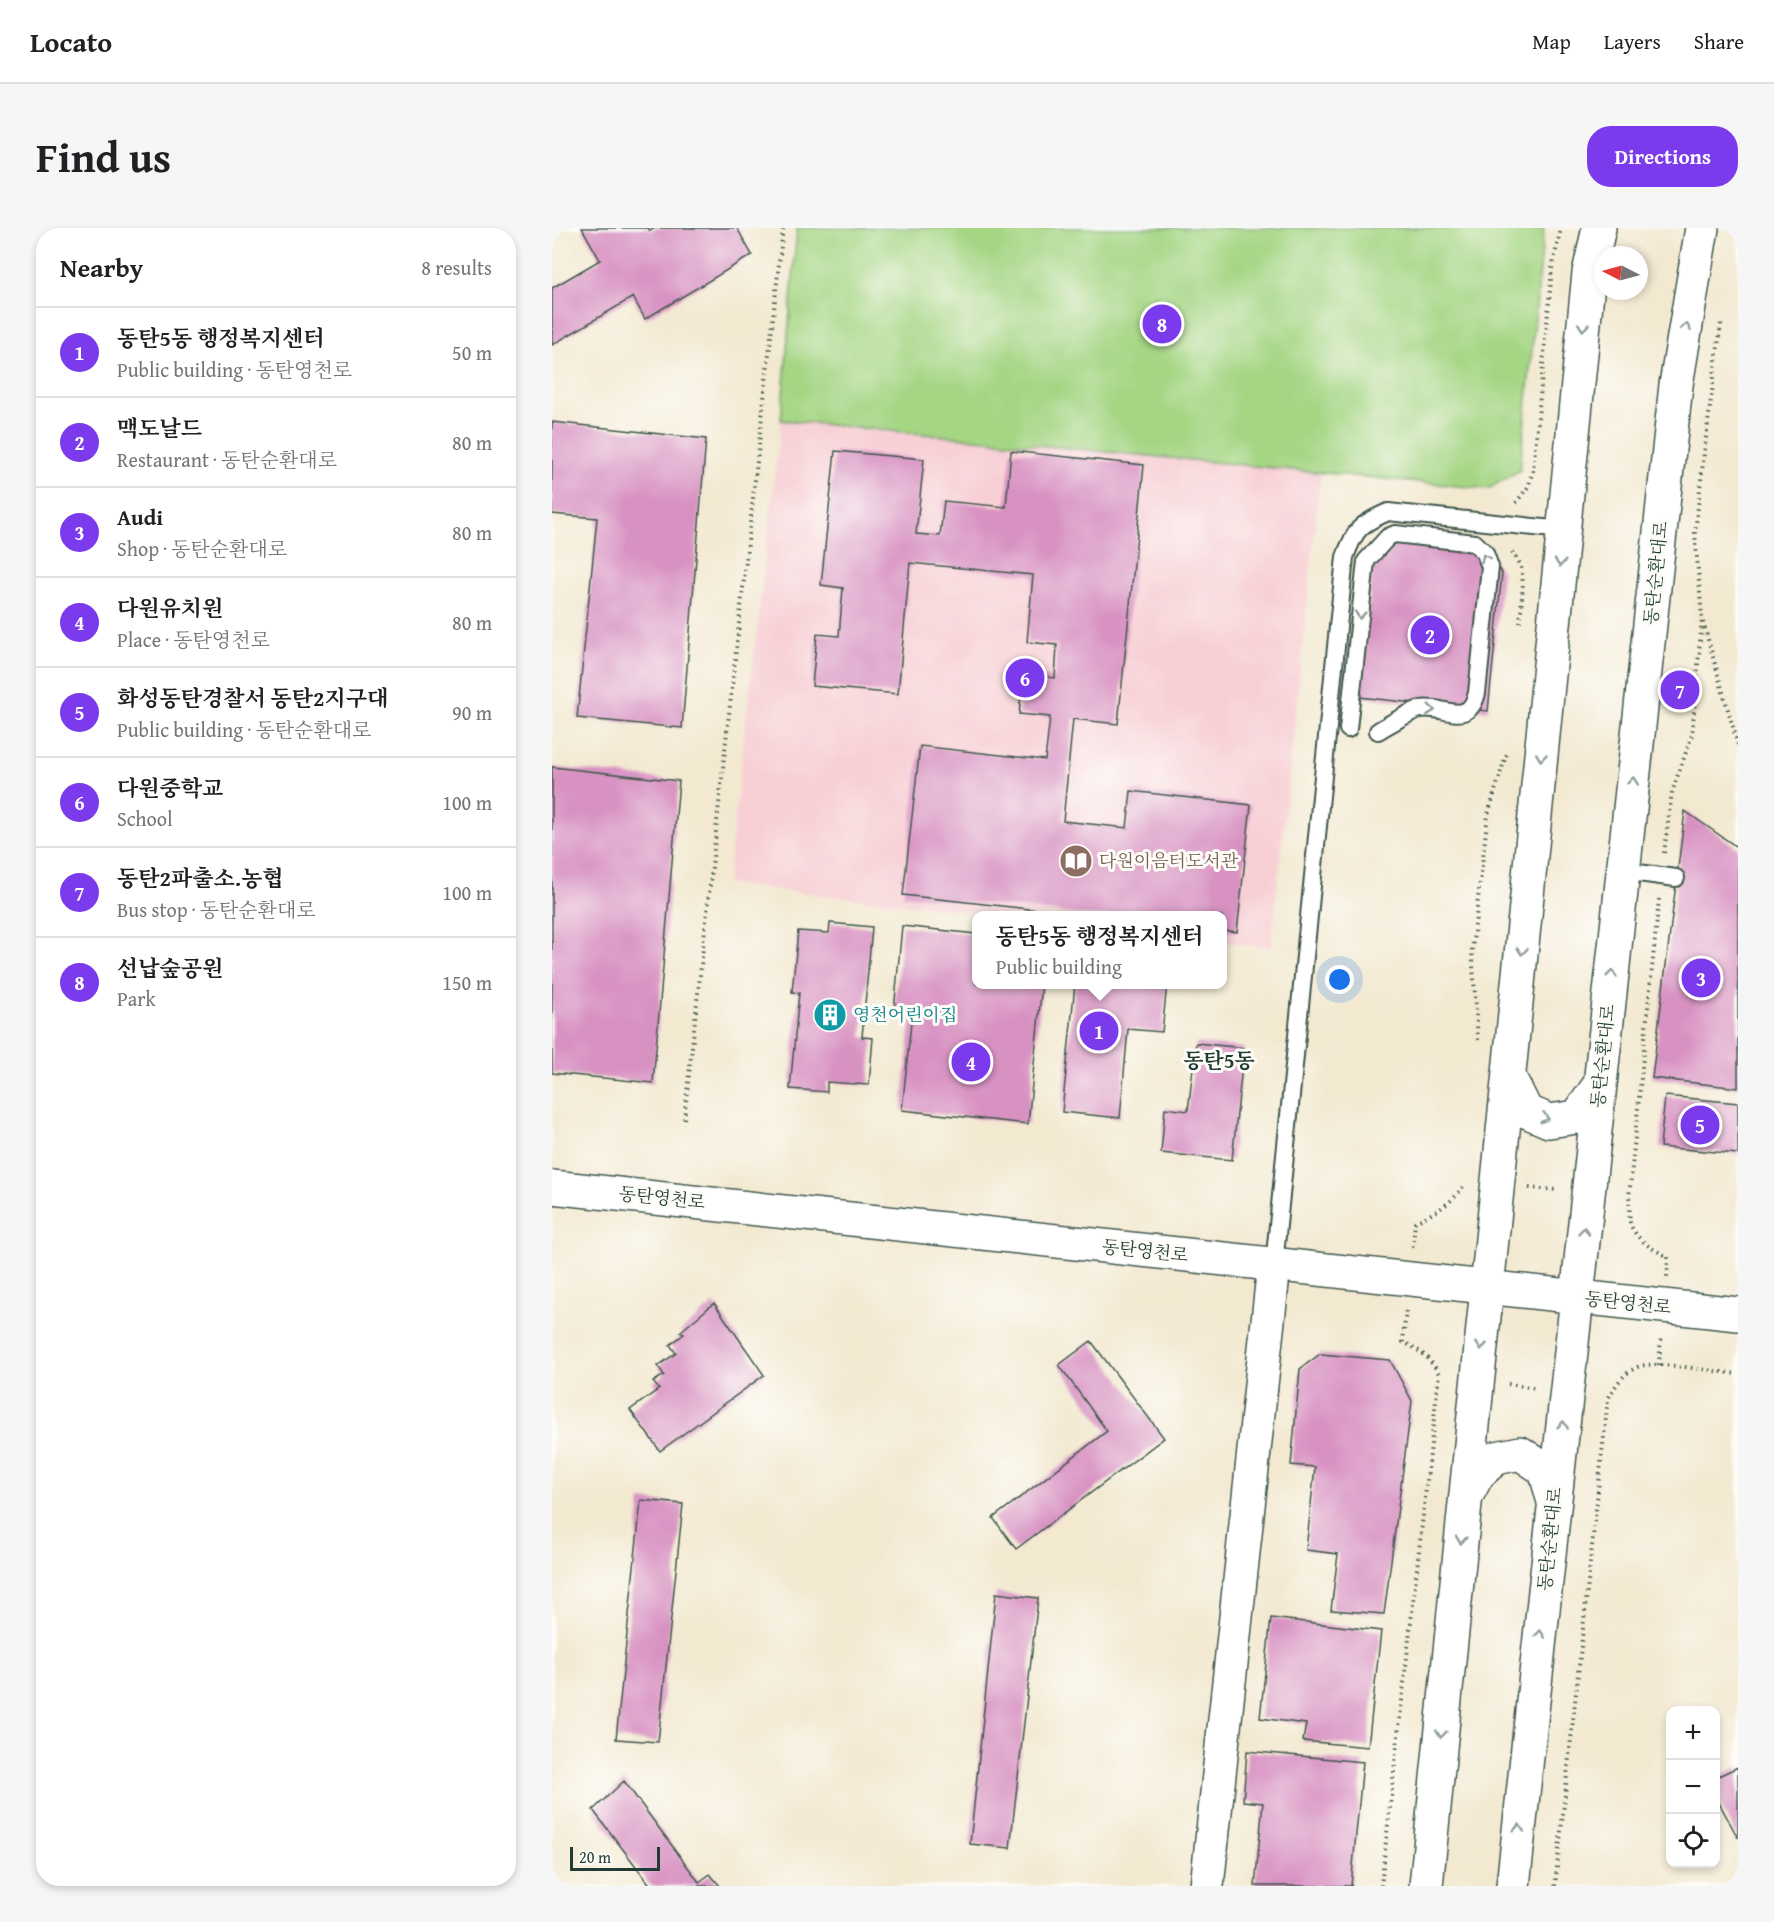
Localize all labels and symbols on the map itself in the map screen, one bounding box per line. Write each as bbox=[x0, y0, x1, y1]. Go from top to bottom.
north arrow bbox=[1594, 246, 1648, 300]
pin: 8 bbox=[1142, 302, 1182, 346]
one-way arrow bbox=[1577, 323, 1590, 332]
one-way arrow bbox=[1679, 323, 1692, 333]
street label: 동탄순환대로 bbox=[1637, 520, 1674, 626]
one-way arrow bbox=[1481, 553, 1493, 564]
one-way arrow bbox=[1554, 558, 1567, 568]
one-way arrow bbox=[1354, 611, 1367, 620]
pin: 2 bbox=[1410, 612, 1450, 658]
pin: 6 bbox=[1006, 656, 1044, 700]
pin: 7 bbox=[1660, 668, 1700, 712]
one-way arrow bbox=[1426, 703, 1435, 716]
one-way arrow bbox=[1535, 753, 1548, 762]
one-way arrow bbox=[1626, 776, 1639, 785]
library icon: 다원이음터도서관 bbox=[1058, 843, 1094, 879]
place label: 다원이음터도서관 bbox=[1099, 847, 1239, 874]
one-way arrow bbox=[1516, 947, 1529, 956]
pin: 3 bbox=[1682, 956, 1720, 1000]
your location bbox=[1325, 965, 1354, 994]
one-way arrow bbox=[1605, 970, 1618, 979]
building icon: 영천어린이집 bbox=[812, 997, 848, 1033]
place label: 영천어린이집 bbox=[853, 1001, 957, 1028]
street label: 동탄순환대로 bbox=[1584, 1003, 1621, 1109]
pin: 1 bbox=[1080, 1008, 1118, 1054]
pin: 4 bbox=[952, 1040, 990, 1084]
district label: 동탄5동 bbox=[1183, 1045, 1255, 1076]
pin: 5 bbox=[1680, 1102, 1720, 1148]
one-way arrow bbox=[1540, 1110, 1550, 1123]
street label: 동탄영천로 bbox=[617, 1180, 707, 1215]
one-way arrow bbox=[1577, 1226, 1590, 1235]
street label: 동탄영천로 bbox=[1100, 1233, 1190, 1268]
street label: 동탄영천로 bbox=[1583, 1285, 1673, 1320]
one-way arrow bbox=[1475, 1342, 1488, 1351]
one-way arrow bbox=[1556, 1420, 1569, 1429]
street label: 동탄순환대로 bbox=[1531, 1486, 1568, 1592]
one-way arrow bbox=[1455, 1536, 1468, 1545]
one-way arrow bbox=[1533, 1629, 1546, 1639]
one-way arrow bbox=[1435, 1730, 1448, 1739]
one-way arrow bbox=[1512, 1823, 1525, 1832]
scale bar bbox=[570, 1844, 660, 1872]

